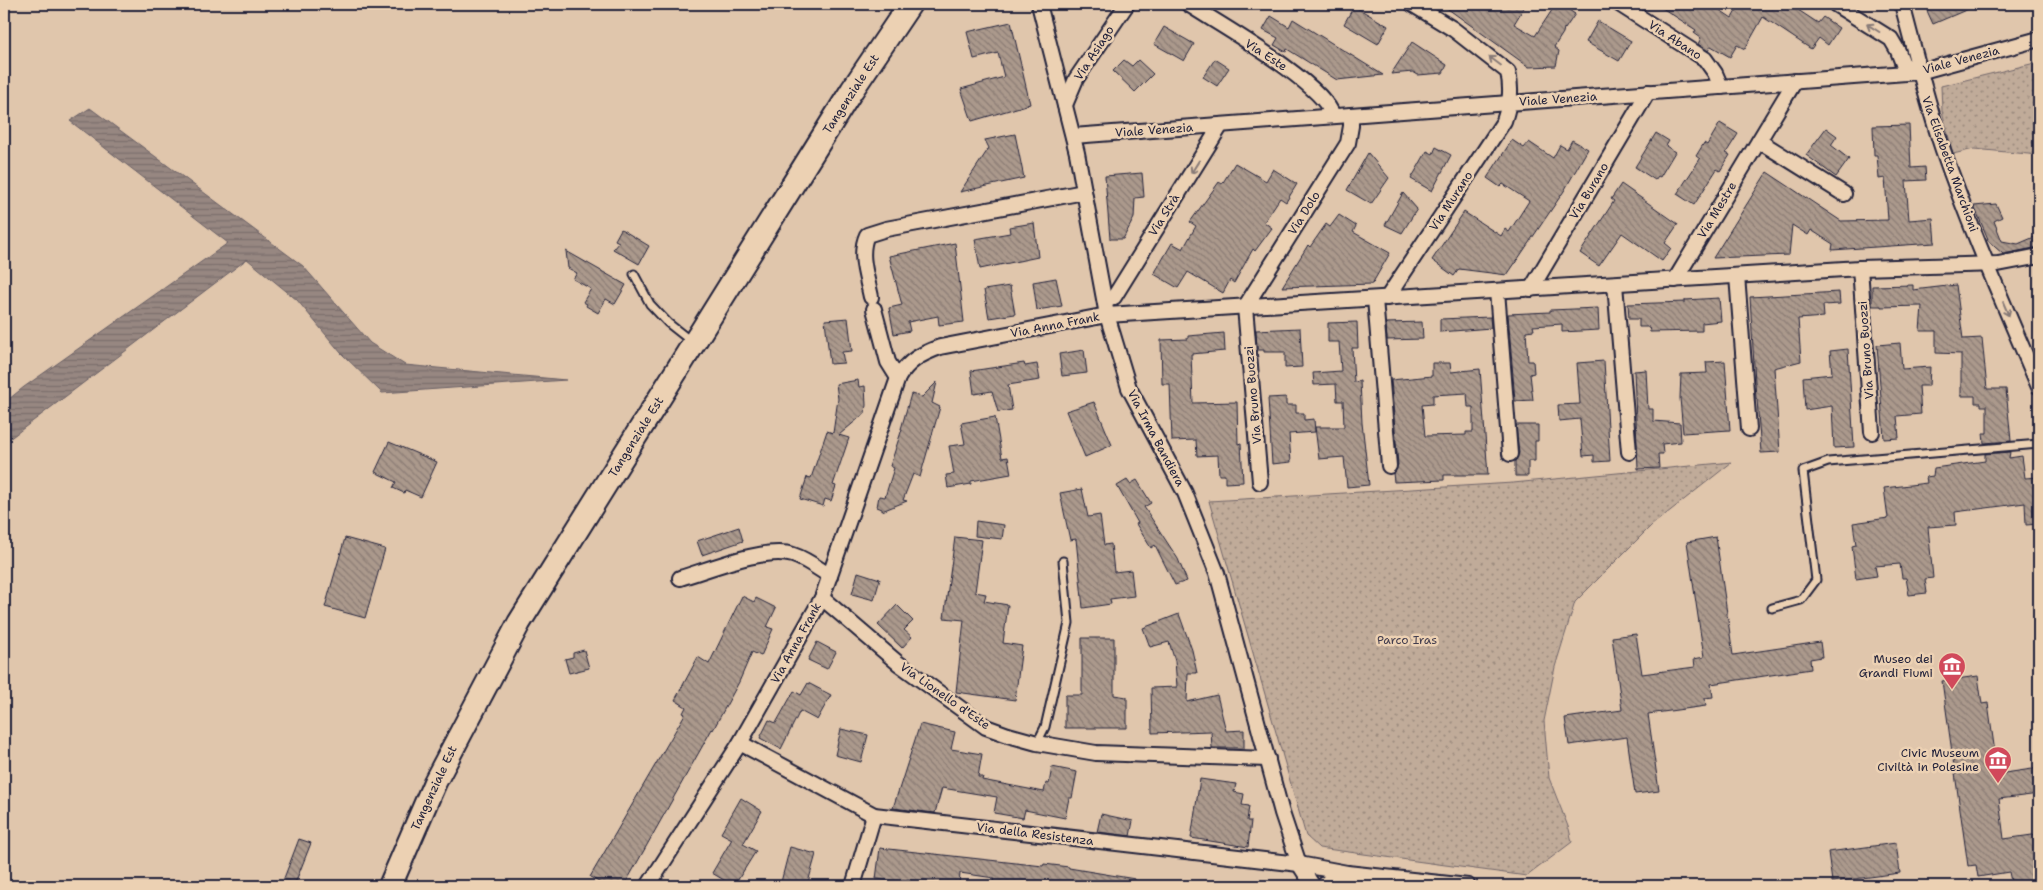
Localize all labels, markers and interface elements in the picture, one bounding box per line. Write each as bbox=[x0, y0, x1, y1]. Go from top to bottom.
street label: Via Abano bbox=[1645, 17, 1705, 63]
street label: Via Asiago bbox=[1070, 23, 1118, 83]
one-way arrow bbox=[1867, 23, 1881, 33]
street label: Via Este bbox=[1242, 35, 1290, 75]
street label: Viale Venezia bbox=[1921, 42, 2001, 78]
street label: Tangenziale Est bbox=[819, 51, 883, 137]
one-way arrow bbox=[1489, 55, 1502, 66]
street label: Viale Venezia bbox=[1518, 88, 1598, 110]
street label: Via Elisabetta Marchioni bbox=[1918, 94, 1982, 234]
street label: Viale Venezia bbox=[1114, 119, 1194, 141]
one-way arrow bbox=[1190, 159, 1200, 173]
street label: Via Burano bbox=[1566, 160, 1612, 222]
street label: Via Murano bbox=[1426, 168, 1476, 234]
street label: Via Mestre bbox=[1694, 178, 1740, 241]
street label: Via Dolo bbox=[1284, 188, 1324, 238]
street label: Via Strà bbox=[1145, 190, 1183, 239]
street label: Via Bruno Buozzi bbox=[1855, 300, 1877, 400]
one-way arrow bbox=[2003, 302, 2012, 317]
street label: Via Anna Frank bbox=[1009, 308, 1101, 341]
street label: Via Bruno Buozzi bbox=[1241, 345, 1265, 445]
street label: Via Irma Bandiera bbox=[1124, 387, 1189, 490]
street label: Tangenziale Est bbox=[605, 394, 667, 480]
street label: Via Anna Frank bbox=[767, 599, 825, 686]
park label: Parco Iras bbox=[1377, 632, 1437, 648]
place label: Museo dei Grandi Fiumi bbox=[1859, 651, 1933, 681]
museum icon: Museo dei Grandi Fiumi bbox=[1937, 651, 1967, 690]
street label: Via Lionello d'Este bbox=[897, 659, 993, 733]
street label: Tangenziale Est bbox=[407, 743, 461, 833]
place label: Civic Museum Civiltà in Polesine bbox=[1877, 745, 1979, 775]
museum icon: Civic Museum Civiltà in Polesine bbox=[1983, 745, 2013, 784]
street label: Via della Resistenza bbox=[975, 819, 1095, 849]

